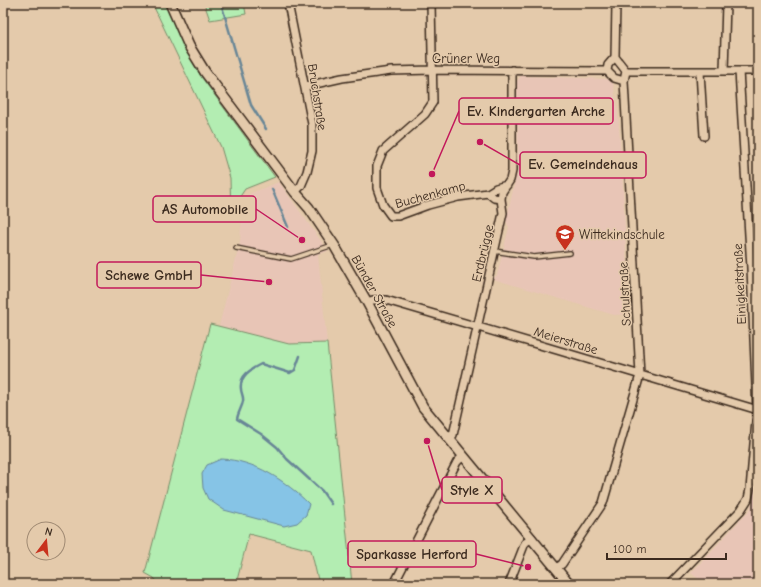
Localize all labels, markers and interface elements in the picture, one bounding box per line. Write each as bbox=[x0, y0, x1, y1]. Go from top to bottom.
street label: Grüner Weg bbox=[432, 51, 500, 66]
street label: Bruchstraße bbox=[305, 63, 330, 132]
callout: Ev. Kindergarten Arche bbox=[459, 98, 613, 124]
text: Ev. Kindergarten Arche bbox=[467, 103, 605, 120]
callout: Ev. Gemeindehaus bbox=[520, 152, 646, 178]
text: Ev. Gemeindehaus bbox=[528, 156, 638, 173]
street label: Buchenkamp bbox=[393, 178, 467, 211]
callout: AS Automobile bbox=[153, 196, 256, 222]
text: AS Automobile bbox=[162, 201, 248, 218]
street label: Erdbrügge bbox=[469, 222, 496, 283]
school or university icon: Wittekindschule bbox=[554, 223, 576, 251]
place label: Wittekindschule bbox=[579, 227, 665, 242]
street label: Einigkeitstraße bbox=[730, 243, 749, 325]
street label: Bünder Straße bbox=[348, 252, 401, 331]
street label: Schulstraße bbox=[615, 261, 634, 326]
callout: Schewe GmbH bbox=[97, 262, 201, 288]
text: Schewe GmbH bbox=[105, 267, 193, 284]
street label: Meierstraße bbox=[532, 324, 600, 357]
callout: Style X bbox=[442, 477, 502, 503]
text: Style X bbox=[450, 482, 494, 499]
north arrow bbox=[26, 521, 66, 561]
text: N bbox=[43, 525, 54, 539]
scale bar bbox=[607, 535, 726, 561]
callout: Sparkasse Herford bbox=[348, 541, 476, 567]
text: 100 m bbox=[613, 542, 646, 556]
text: Sparkasse Herford bbox=[356, 546, 468, 563]

